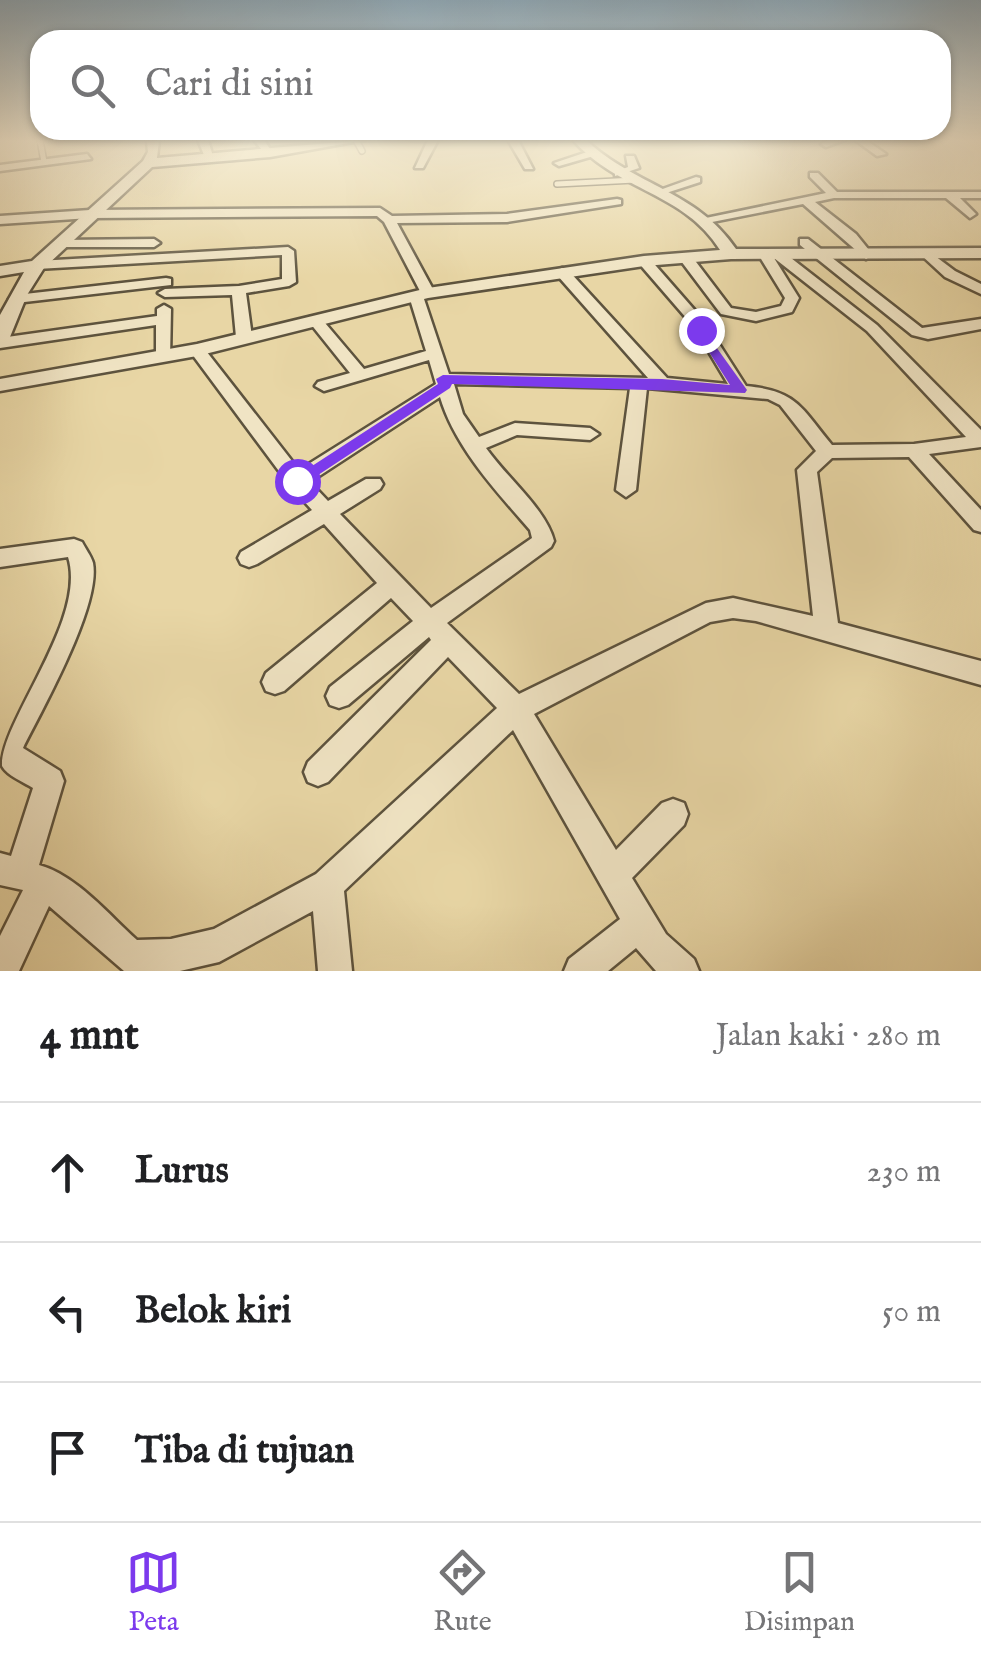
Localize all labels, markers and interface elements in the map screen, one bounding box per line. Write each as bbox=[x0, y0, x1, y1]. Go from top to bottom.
search box bbox=[30, 30, 951, 140]
icon: search bbox=[65, 58, 120, 113]
text: Cari di sini bbox=[145, 61, 314, 109]
route end bbox=[679, 308, 725, 354]
route start bbox=[275, 459, 321, 505]
text: 4 mnt bbox=[40, 1010, 139, 1063]
text: Jalan kaki · 280 m bbox=[716, 1016, 941, 1057]
icon: ahead bbox=[40, 1145, 95, 1200]
text: Lurus bbox=[135, 1148, 229, 1196]
text: 230 m bbox=[867, 1152, 941, 1193]
icon: left bbox=[40, 1285, 95, 1340]
text: Belok kiri bbox=[135, 1288, 291, 1336]
text: 50 m bbox=[882, 1292, 941, 1333]
icon: arrive bbox=[40, 1425, 95, 1480]
text: Tiba di tujuan bbox=[135, 1428, 355, 1476]
tab: Peta bbox=[126, 1545, 181, 1640]
tab: Rute bbox=[433, 1545, 492, 1640]
tab: Disimpan bbox=[744, 1545, 855, 1640]

